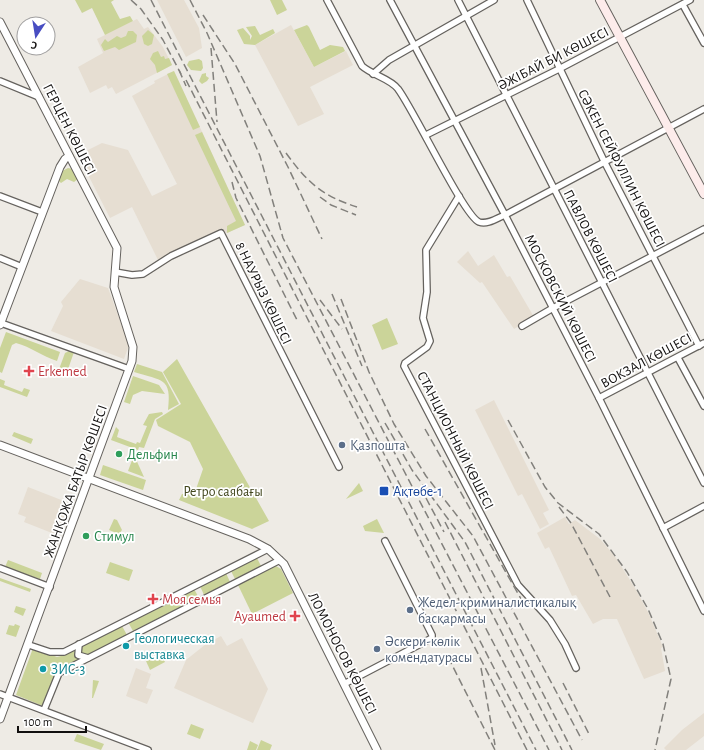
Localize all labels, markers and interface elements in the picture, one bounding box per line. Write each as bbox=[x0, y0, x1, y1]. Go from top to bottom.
north arrow bbox=[16, 16, 56, 56]
street label: ӘЖІБАЙ БИ КӨШЕСІ bbox=[495, 24, 611, 93]
text: С bbox=[30, 39, 38, 51]
street label: ГЕРЦЕН КӨШЕСІ bbox=[40, 82, 98, 177]
street label: СӘКЕН СЕЙФУЛЛИН КӨШЕСІ bbox=[575, 87, 668, 250]
street label: ПАВЛОВ КӨШЕСІ bbox=[561, 188, 620, 285]
street label: МОСКОВСКИЙ КӨШЕСІ bbox=[522, 232, 599, 365]
street label: 8 НАУРЫЗ КӨШЕСІ bbox=[232, 240, 294, 347]
street label: ВОКЗАЛ КӨШЕСІ bbox=[599, 331, 694, 391]
marker: Erkemed bbox=[23, 365, 35, 377]
place label: Erkemed bbox=[38, 365, 87, 379]
street label: СТАНЦИОННЫЙ КӨШЕСІ bbox=[414, 369, 497, 512]
street label: ЖАНҚОЖА БАТЫР КӨШЕСІ bbox=[42, 403, 110, 560]
place label: Қазпошта bbox=[350, 439, 406, 453]
marker: Қазпошта bbox=[337, 440, 347, 450]
place label: Дельфин bbox=[127, 448, 178, 462]
marker: Дельфин bbox=[114, 449, 124, 459]
park label: Ретро саябағы bbox=[183, 485, 263, 499]
marker: Ақтөбе-1 bbox=[378, 485, 390, 497]
place label: Ақтөбе-1 bbox=[393, 485, 442, 499]
place label: Стимул bbox=[94, 530, 135, 544]
marker: Стимул bbox=[81, 531, 91, 541]
street label: ЛОМОНОСОВ КӨШЕСІ bbox=[305, 590, 379, 717]
marker: Моя семья bbox=[147, 593, 159, 605]
place label: Моя семья bbox=[162, 593, 221, 607]
place label: Жедел-криминалистикалық басқармасы bbox=[418, 596, 577, 626]
marker: Жедел-криминалистикалық басқармасы bbox=[405, 605, 415, 615]
place label: Ayaumed bbox=[234, 610, 286, 624]
marker: Ayaumed bbox=[289, 610, 301, 622]
place label: Геологическая выставка bbox=[134, 632, 215, 662]
place label: Әскери-көлік комендатурасы bbox=[385, 635, 472, 665]
marker: Геологическая выставка bbox=[121, 641, 131, 651]
marker: Әскери-көлік комендатурасы bbox=[372, 644, 382, 654]
place label: ЗИС-3 bbox=[51, 663, 86, 677]
marker: ЗИС-3 bbox=[38, 664, 48, 674]
scale bar bbox=[18, 708, 86, 734]
text: 100 m bbox=[24, 716, 52, 728]

